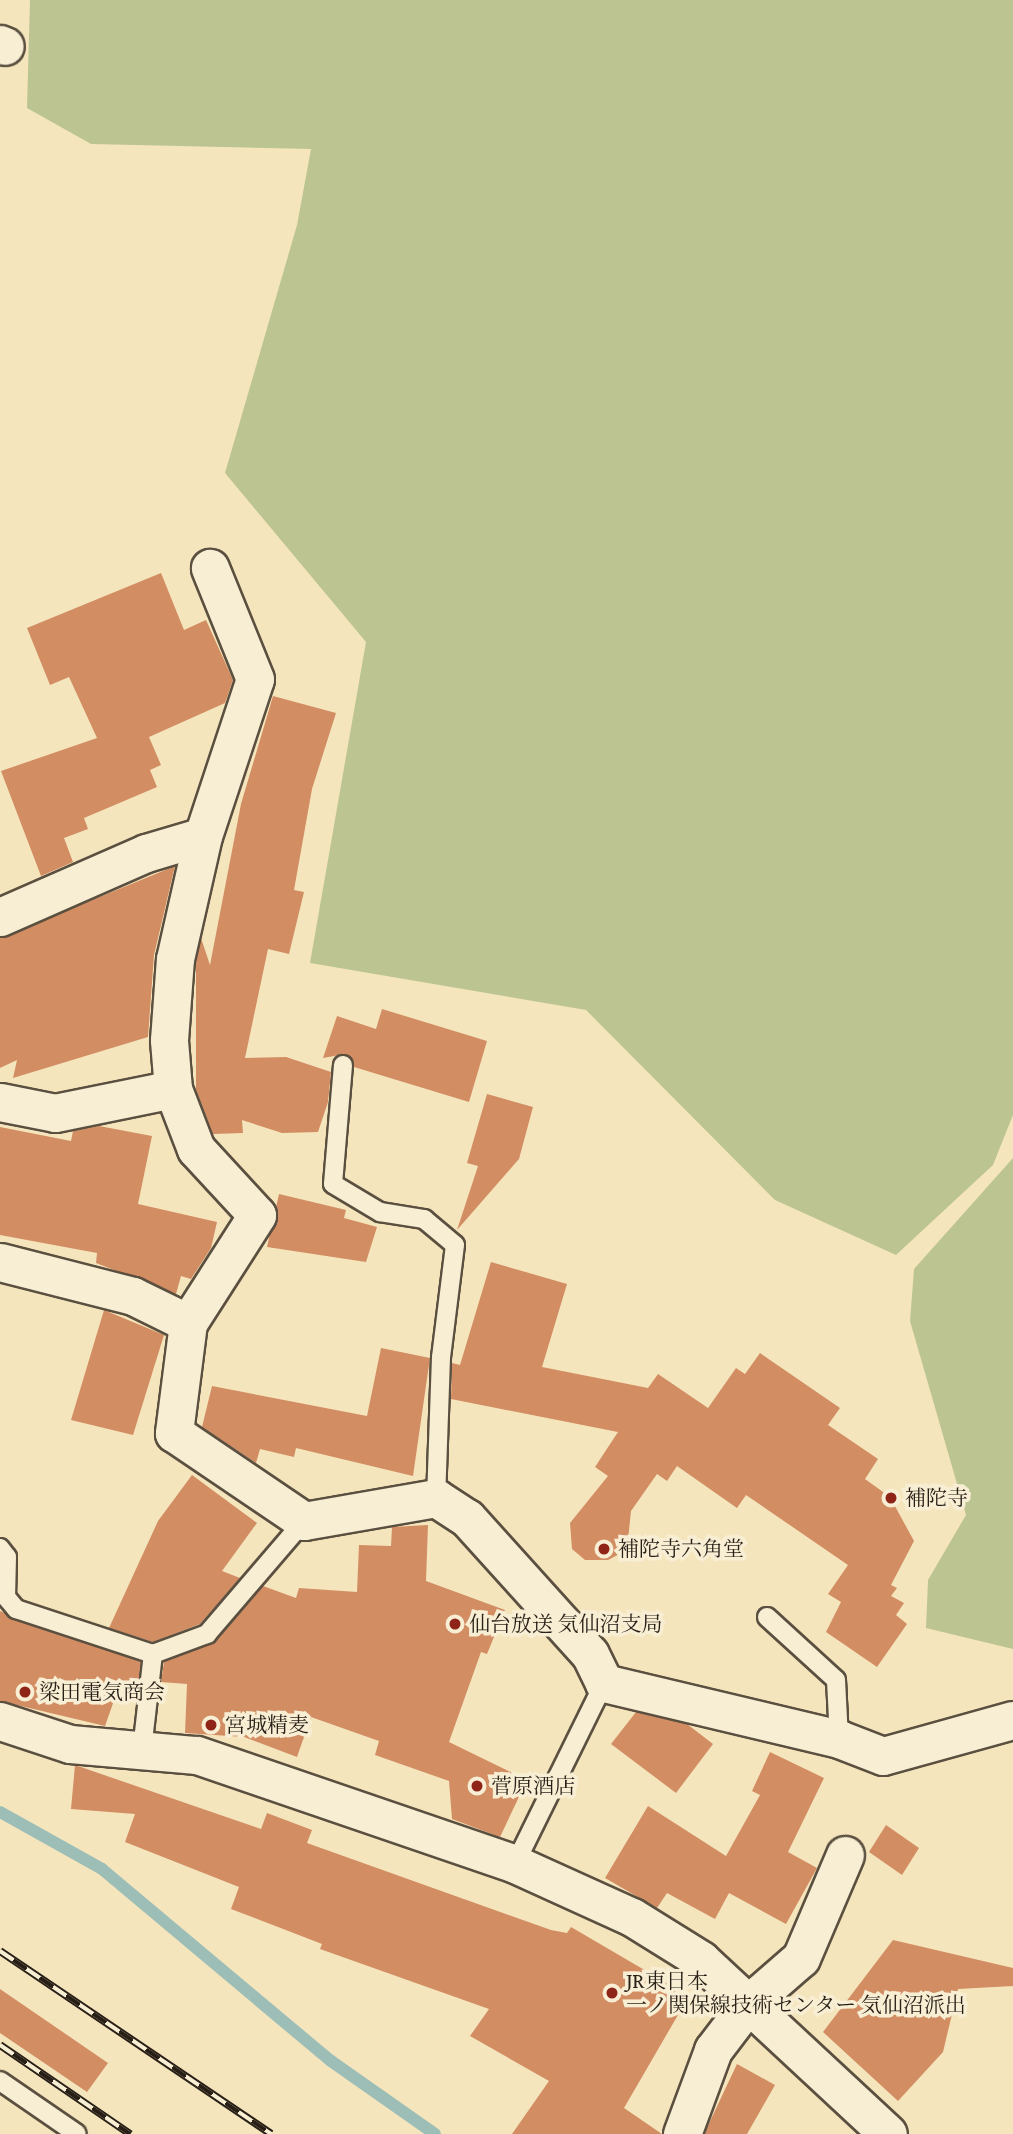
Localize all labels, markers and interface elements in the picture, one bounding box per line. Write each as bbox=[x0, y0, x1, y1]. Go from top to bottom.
place label: 補陀寺 bbox=[905, 1485, 968, 1511]
marker: 補陀寺 bbox=[883, 1490, 899, 1506]
place label: 補陀寺六角堂 bbox=[618, 1536, 744, 1562]
marker: 補陀寺六角堂 bbox=[596, 1541, 612, 1557]
place label: 仙台放送 気仙沼支局 bbox=[469, 1611, 663, 1637]
marker: 仙台放送 気仙沼支局 bbox=[447, 1616, 463, 1632]
place label: 梁田電気商会 bbox=[39, 1679, 165, 1705]
marker: 梁田電気商会 bbox=[17, 1684, 33, 1700]
place label: 宮城精麦 bbox=[225, 1712, 309, 1738]
marker: 宮城精麦 bbox=[203, 1717, 219, 1733]
place label: 菅原酒店 bbox=[491, 1773, 575, 1799]
marker: 菅原酒店 bbox=[469, 1778, 485, 1794]
place label: JR東日本 一ノ関保線技術センター 気仙沼派出 bbox=[626, 1968, 967, 2018]
marker: JR東日本 一ノ関保線技術センター 気仙沼派出 bbox=[604, 1985, 620, 2001]

